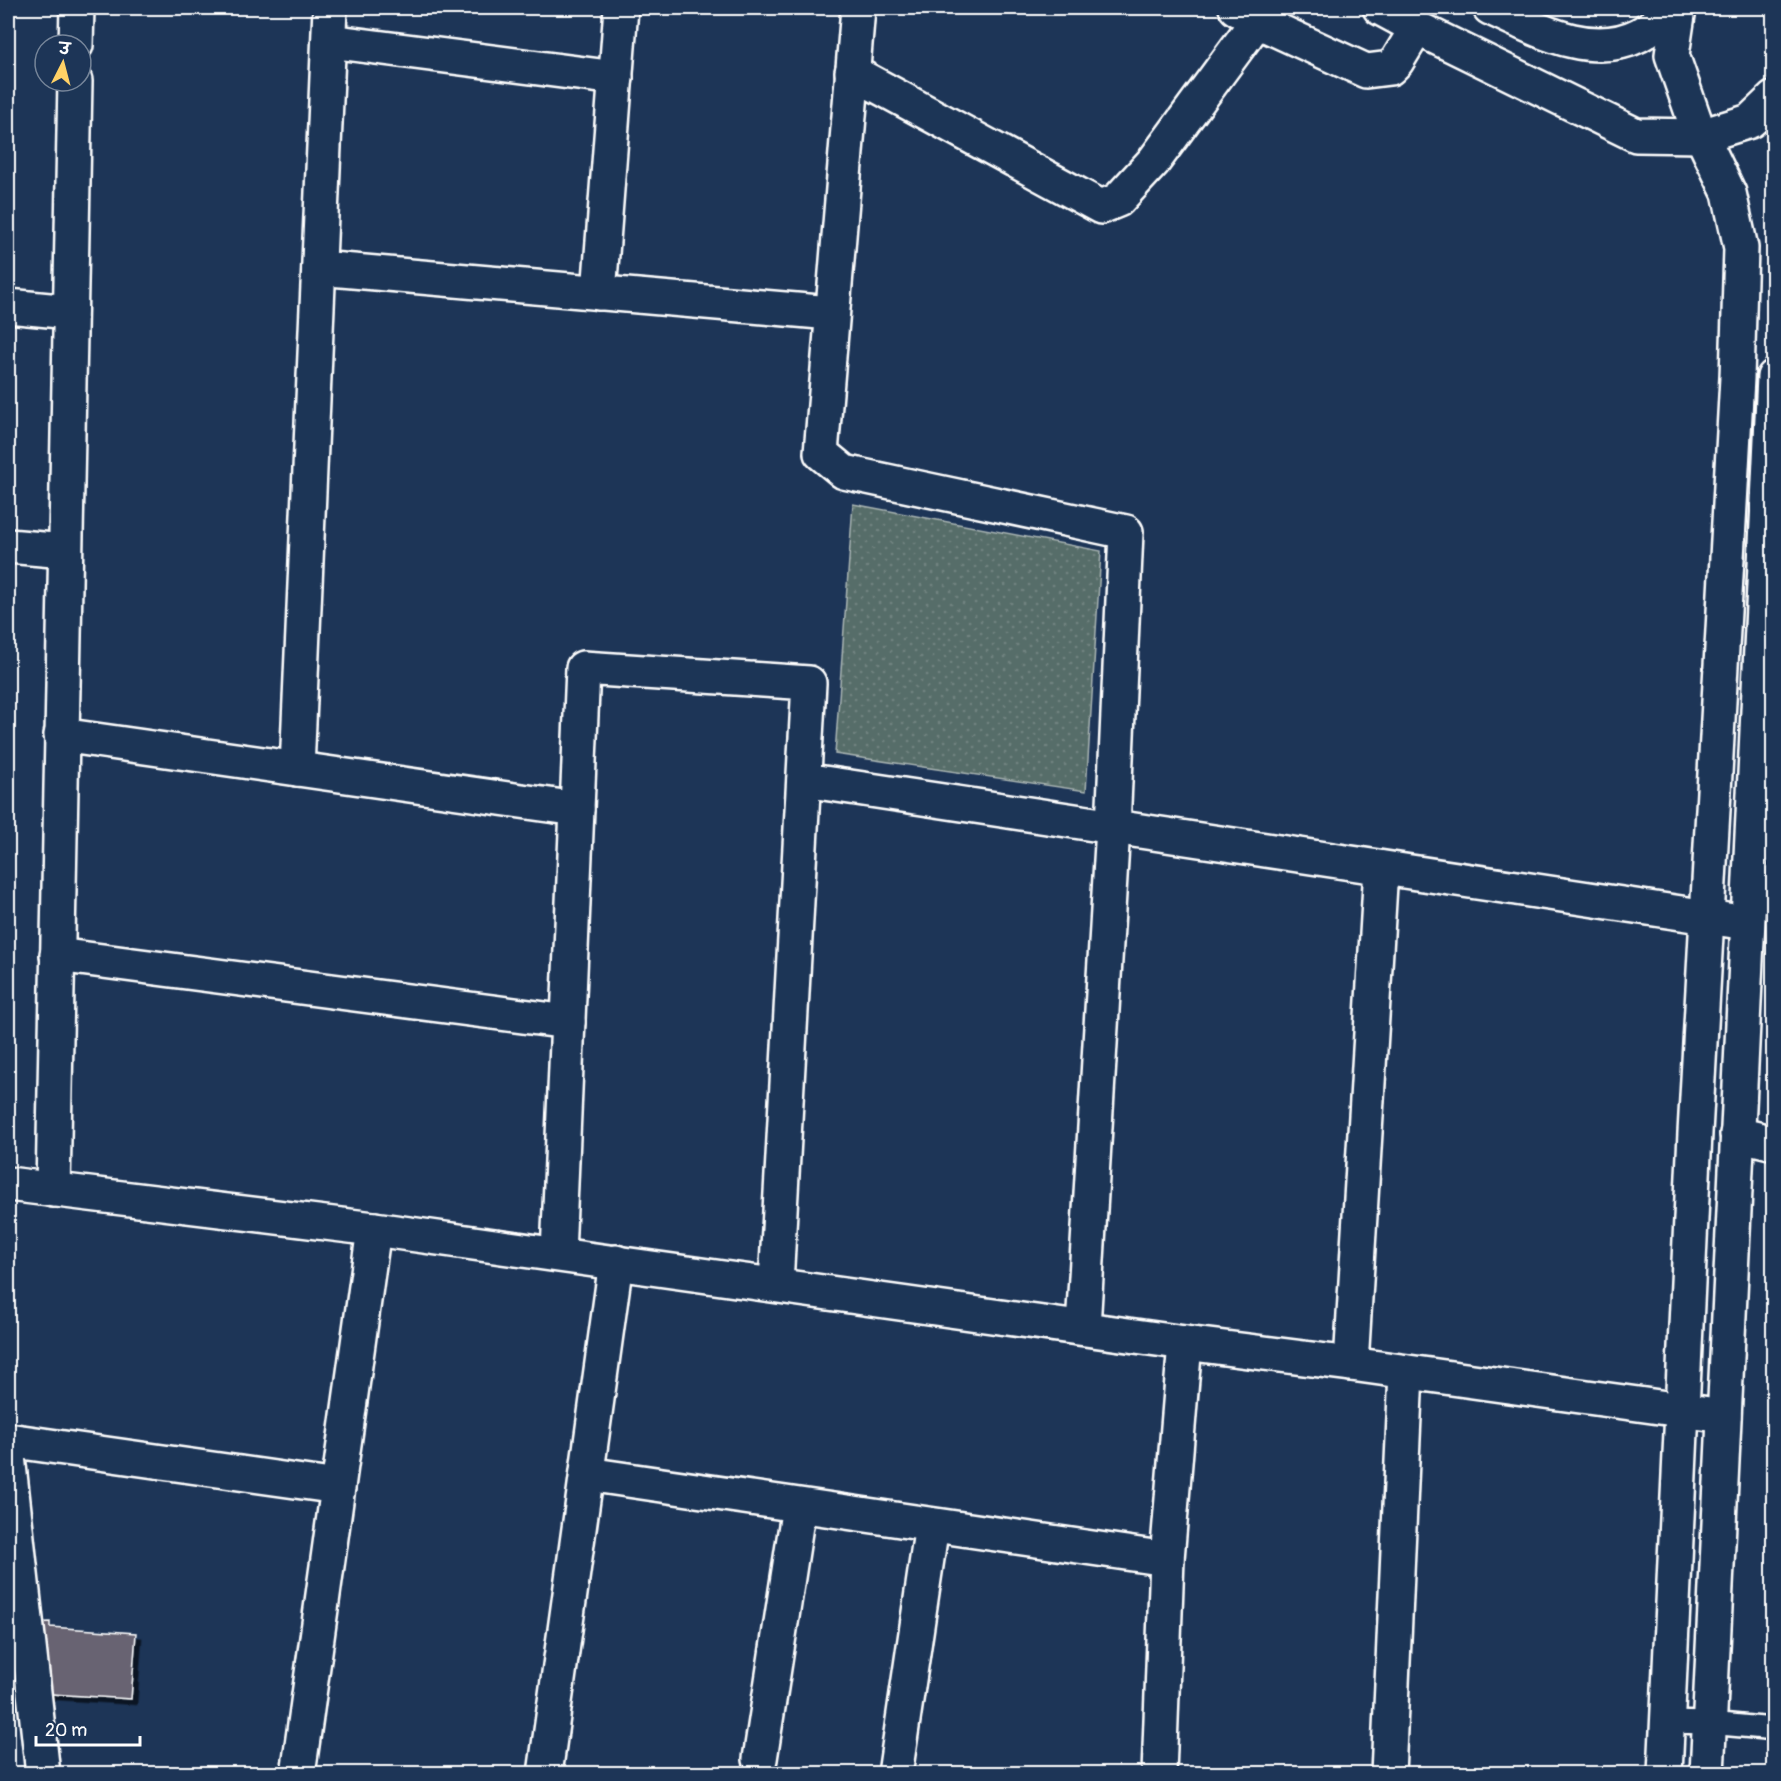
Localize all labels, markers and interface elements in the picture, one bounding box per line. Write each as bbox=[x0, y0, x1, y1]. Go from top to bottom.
north arrow bbox=[33, 33, 93, 93]
text: उ bbox=[56, 38, 72, 60]
scale bar bbox=[36, 1709, 140, 1747]
text: 20 m bbox=[45, 1719, 87, 1742]

